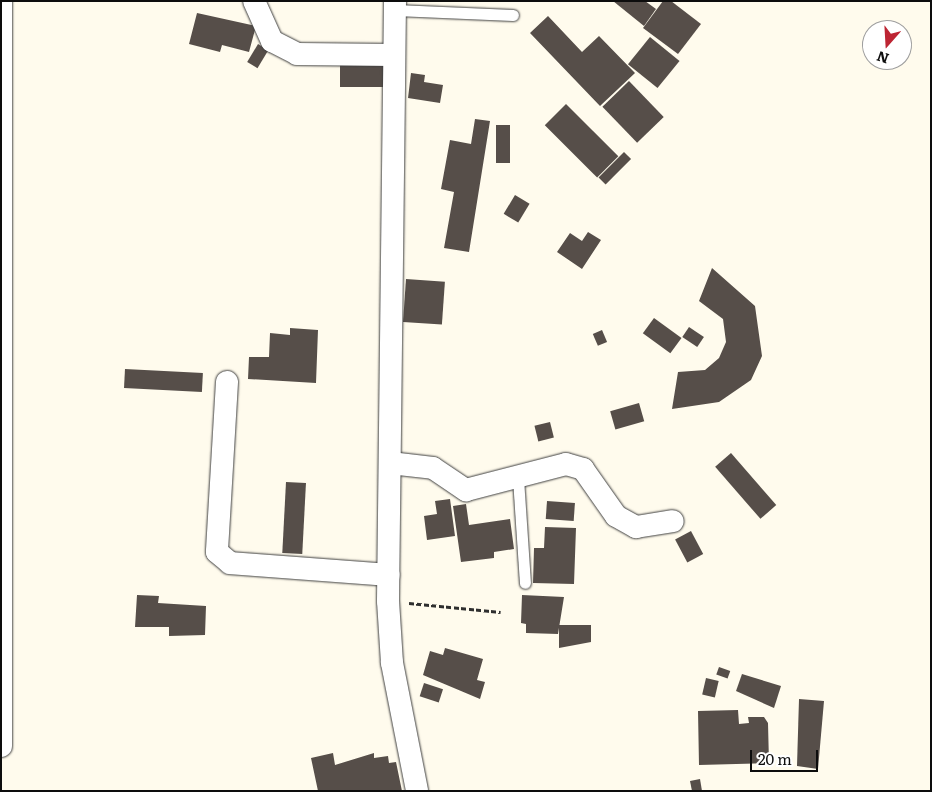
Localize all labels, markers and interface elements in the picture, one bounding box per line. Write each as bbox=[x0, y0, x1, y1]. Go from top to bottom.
north arrow bbox=[862, 20, 912, 70]
text: N bbox=[874, 47, 891, 70]
scale bar bbox=[752, 740, 820, 772]
text: 20 m bbox=[758, 747, 792, 770]

